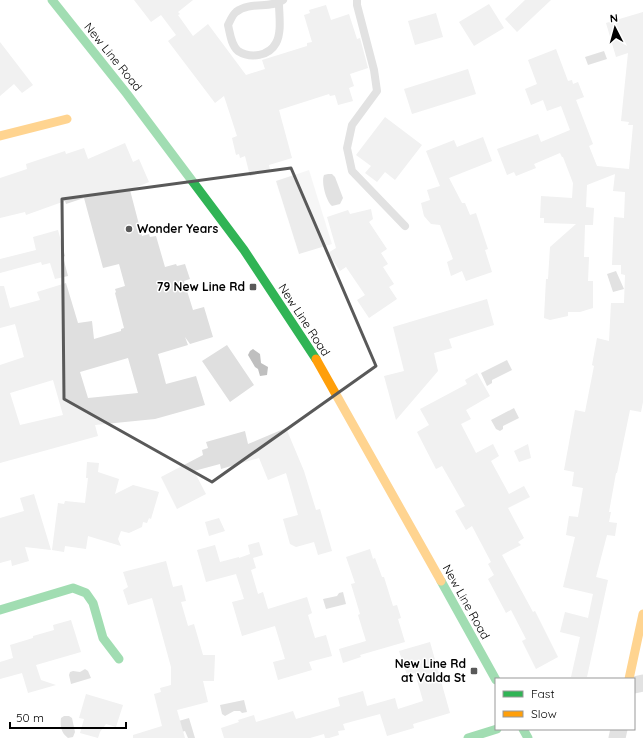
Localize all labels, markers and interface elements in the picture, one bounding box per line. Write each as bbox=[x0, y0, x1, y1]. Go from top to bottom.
north arrow bbox=[595, 8, 635, 48]
text: N bbox=[609, 11, 619, 25]
street label: New Line Road bbox=[81, 20, 146, 94]
place label: Wonder Years bbox=[137, 221, 218, 236]
marker: Wonder Years bbox=[124, 224, 134, 234]
place label: 79 New Line Rd bbox=[157, 279, 245, 294]
street label: New Line Road bbox=[275, 281, 333, 359]
marker: 79 New Line Rd bbox=[248, 282, 258, 292]
street label: New Line Road bbox=[440, 562, 493, 642]
place label: New Line Rd at Valda St bbox=[395, 656, 466, 685]
marker: New Line Rd at Valda St bbox=[469, 666, 479, 676]
legend bbox=[495, 678, 635, 730]
text: Fast bbox=[531, 686, 555, 701]
scale bar bbox=[10, 704, 126, 730]
text: Slow bbox=[531, 706, 557, 721]
text: 50 m bbox=[16, 710, 44, 725]

